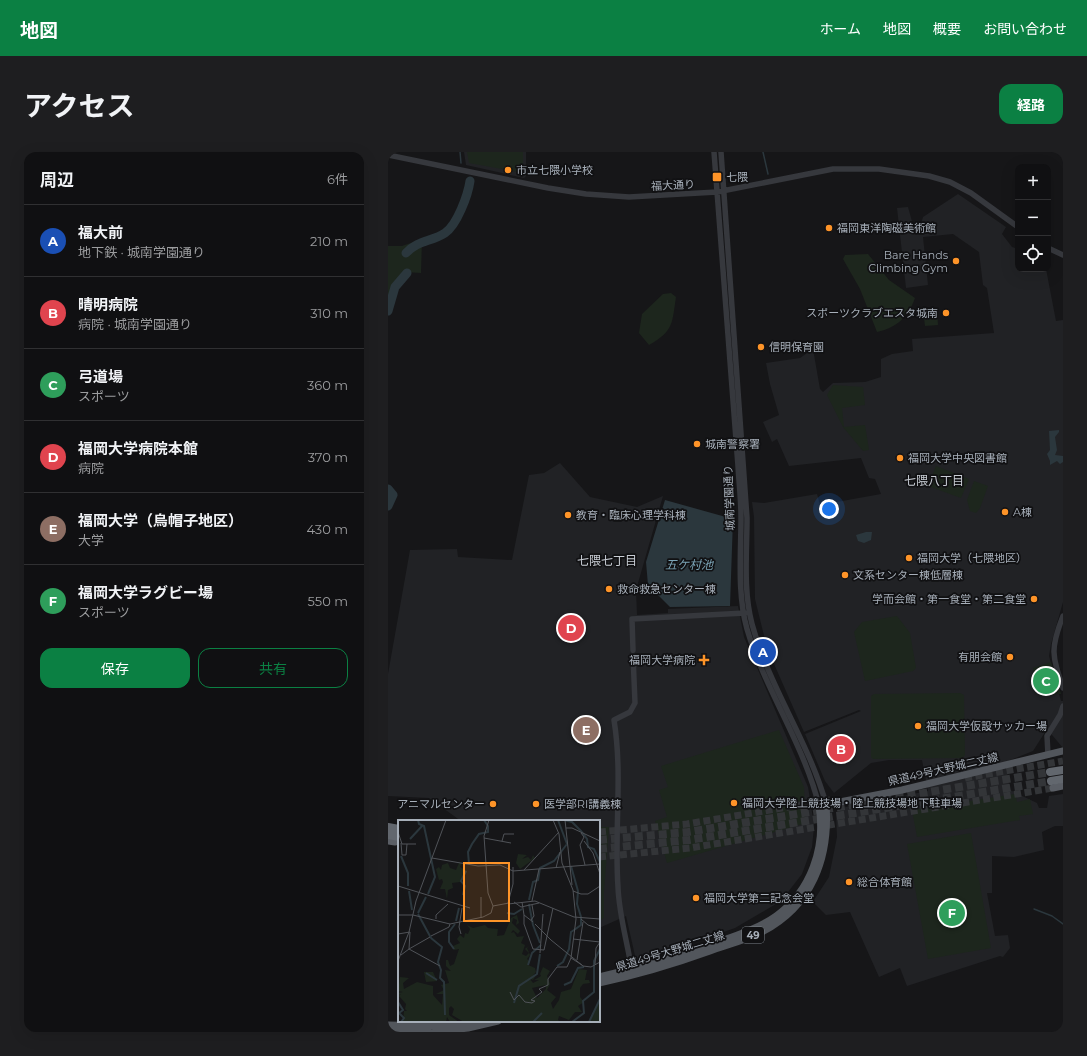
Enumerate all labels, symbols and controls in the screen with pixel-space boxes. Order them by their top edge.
text: 地図 [20,19,58,42]
text: ホーム [819,20,861,38]
text: 地図 [883,20,911,38]
text: 概要 [933,20,961,38]
text: お問い合わせ [983,20,1067,38]
button: 経路 [999,84,1063,124]
text: アクセス [24,89,135,123]
place label: 市立七隈小学校 [516,163,593,177]
map controls [1015,164,1051,272]
button: + [1015,164,1051,200]
marker: 市立七隈小学校 [503,165,513,175]
text: 周辺 [40,170,74,190]
place label: 七隈 [726,170,748,184]
text: 6件 [327,171,348,187]
marker: 七隈 [711,171,723,183]
street label: 福大通り [651,177,695,193]
button: − [1015,200,1051,236]
place label: 福岡東洋陶磁美術館 [837,221,936,235]
text: 福大前 [78,223,123,242]
marker: 福岡東洋陶磁美術館 [824,223,834,233]
text: A [48,233,58,249]
text: 210 m [310,233,348,249]
button: locate [1015,236,1051,272]
text: 地下鉄 · 城南学園通り [78,244,205,260]
place label: Bare Hands Climbing Gym [868,248,949,275]
marker: Bare Hands Climbing Gym [951,256,961,266]
text: 晴明病院 [78,295,138,314]
text: B [48,305,58,321]
text: 310 m [310,305,348,321]
place label: スポーツクラブエスタ城南 [806,306,938,320]
marker: スポーツクラブエスタ城南 [941,308,951,318]
text: 病院 · 城南学園通り [78,316,192,332]
place label: 信明保育園 [769,340,824,354]
marker: 信明保育園 [756,342,766,352]
text: 弓道場 [78,367,123,386]
text: C [48,377,58,393]
text: 360 m [307,377,348,393]
text: スポーツ [78,388,130,404]
place label: 城南警察署 [705,437,760,451]
text: 福岡大学病院本館 [78,439,198,458]
marker: 城南警察署 [692,439,702,449]
text: D [48,449,58,465]
text: 370 m [308,449,348,465]
place label: 福岡大学中央図書館 [908,451,1007,465]
marker: 福岡大学中央図書館 [895,453,905,463]
text: 病院 [78,460,104,476]
street label: 城南学園通り [721,465,737,531]
district label: 七隈八丁目 [904,473,964,488]
your location [819,499,839,519]
place label: A棟 [1013,505,1032,519]
marker: A棟 [1000,507,1010,517]
place label: 教育・臨床心理学科棟 [576,508,686,522]
marker: 教育・臨床心理学科棟 [563,510,573,520]
text: 福岡大学（烏帽子地区） [78,511,243,530]
text: E [49,521,57,537]
text: 430 m [306,521,348,537]
text: 大学 [78,532,104,548]
place label: 福岡大学（七隈地区） [917,551,1027,565]
district label: 七隈七丁目 [577,553,637,568]
marker: 福岡大学（七隈地区） [904,553,914,563]
water label: 五ケ村池 [665,557,714,572]
place label: 文系センター棟低層棟 [853,568,963,582]
marker: 文系センター棟低層棟 [840,570,850,580]
place label: 救命救急センター棟 [617,582,716,596]
text: 福岡大学ラグビー場 [78,583,213,602]
marker: 救命救急センター棟 [604,584,614,594]
place label: 学而会館・第一食堂・第二食堂 [872,592,1026,606]
text: F [49,593,57,609]
text: 550 m [308,593,348,609]
marker: 学而会館・第一食堂・第二食堂 [1029,594,1039,604]
text: スポーツ [78,604,130,620]
pin: D [558,613,584,643]
pin: A [750,637,776,667]
button: 保存 [40,648,190,688]
button: 共有 [198,648,348,688]
place label: 有朋会館 [958,650,1002,664]
marker: 有朋会館 [1005,652,1015,662]
place label: 福岡大学病院 [629,653,695,667]
marker: 福岡大学病院 [698,654,710,666]
pin: C [1033,666,1059,696]
pin: E [573,715,599,745]
place label: 福岡大学仮設サッカー場 [926,719,1047,733]
marker: 福岡大学仮設サッカー場 [913,721,923,731]
pin: B [828,734,854,764]
street label: 県道49号大野城二丈線 [886,749,1000,789]
place label: 福岡大学陸上競技場・陸上競技場地下駐車場 [742,796,962,810]
place label: アニマルセンター [397,797,485,811]
place label: 医学部RI講義棟 [544,797,621,811]
marker: 福岡大学陸上競技場・陸上競技場地下駐車場 [729,798,739,808]
marker: アニマルセンター [488,799,498,809]
marker: 医学部RI講義棟 [531,799,541,809]
inset map [398,820,600,1022]
place label: 総合体育館 [857,875,912,889]
marker: 総合体育館 [844,877,854,887]
place label: 福岡大学第二記念会堂 [704,891,814,905]
marker: 福岡大学第二記念会堂 [691,893,701,903]
pin: F [939,898,965,928]
road number: 49 [742,927,764,943]
street label: 県道49号大野城二丈線 [614,928,726,974]

